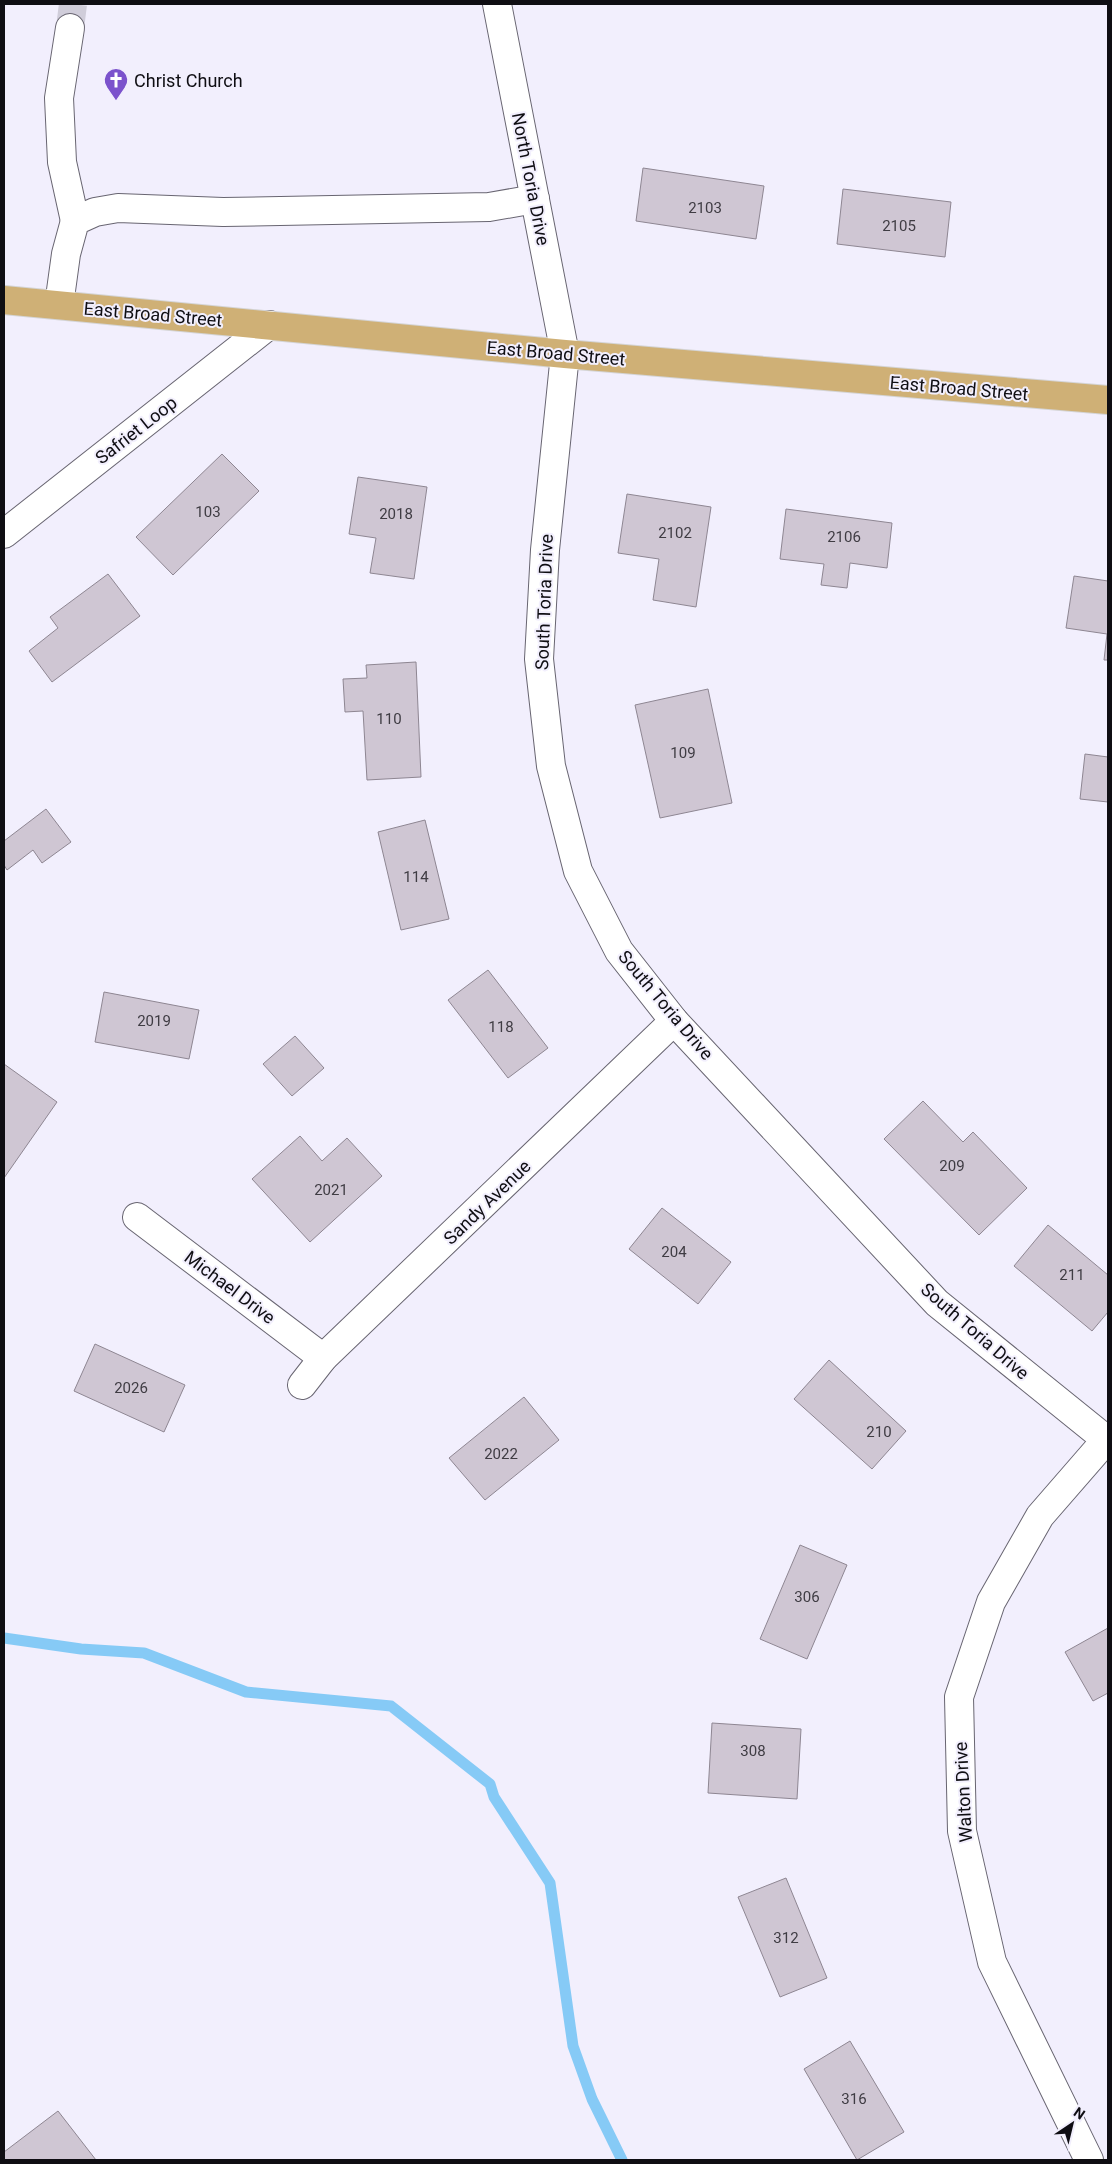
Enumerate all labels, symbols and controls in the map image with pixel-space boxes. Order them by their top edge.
church icon: Christ Church [103,67,129,101]
place label: Christ Church [134,70,243,91]
street label: North Toria Drive [508,111,554,247]
house number: 2103 [688,199,722,217]
house number: 2105 [882,217,916,235]
street label: East Broad Street [83,297,223,331]
street label: East Broad Street [486,336,626,370]
street label: East Broad Street [889,371,1029,405]
street label: Safriet Loop [91,392,181,468]
house number: 103 [195,503,221,521]
house number: 2018 [379,505,413,523]
house number: 2102 [658,524,692,542]
house number: 2106 [827,528,861,546]
street label: South Toria Drive [531,534,557,670]
house number: 110 [376,710,402,728]
house number: 109 [670,744,696,762]
house number: 114 [403,868,429,886]
street label: South Toria Drive [614,946,718,1064]
house number: 2019 [137,1012,171,1030]
house number: 118 [488,1018,514,1036]
street label: Sandy Avenue [439,1155,535,1249]
house number: 209 [939,1157,965,1175]
house number: 2021 [314,1181,348,1199]
house number: 204 [661,1243,687,1261]
street label: Michael Drive [181,1246,279,1328]
house number: 211 [1059,1266,1085,1284]
street label: South Toria Drive [917,1278,1033,1384]
house number: 2026 [114,1379,148,1397]
house number: 210 [866,1423,892,1441]
house number: 2022 [484,1445,518,1463]
house number: 306 [794,1588,820,1606]
street label: Walton Drive [950,1741,976,1843]
house number: 308 [740,1742,766,1760]
house number: 312 [773,1929,799,1947]
house number: 316 [841,2090,867,2108]
north arrow [1047,2099,1097,2149]
text: N [1071,2104,1088,2123]

